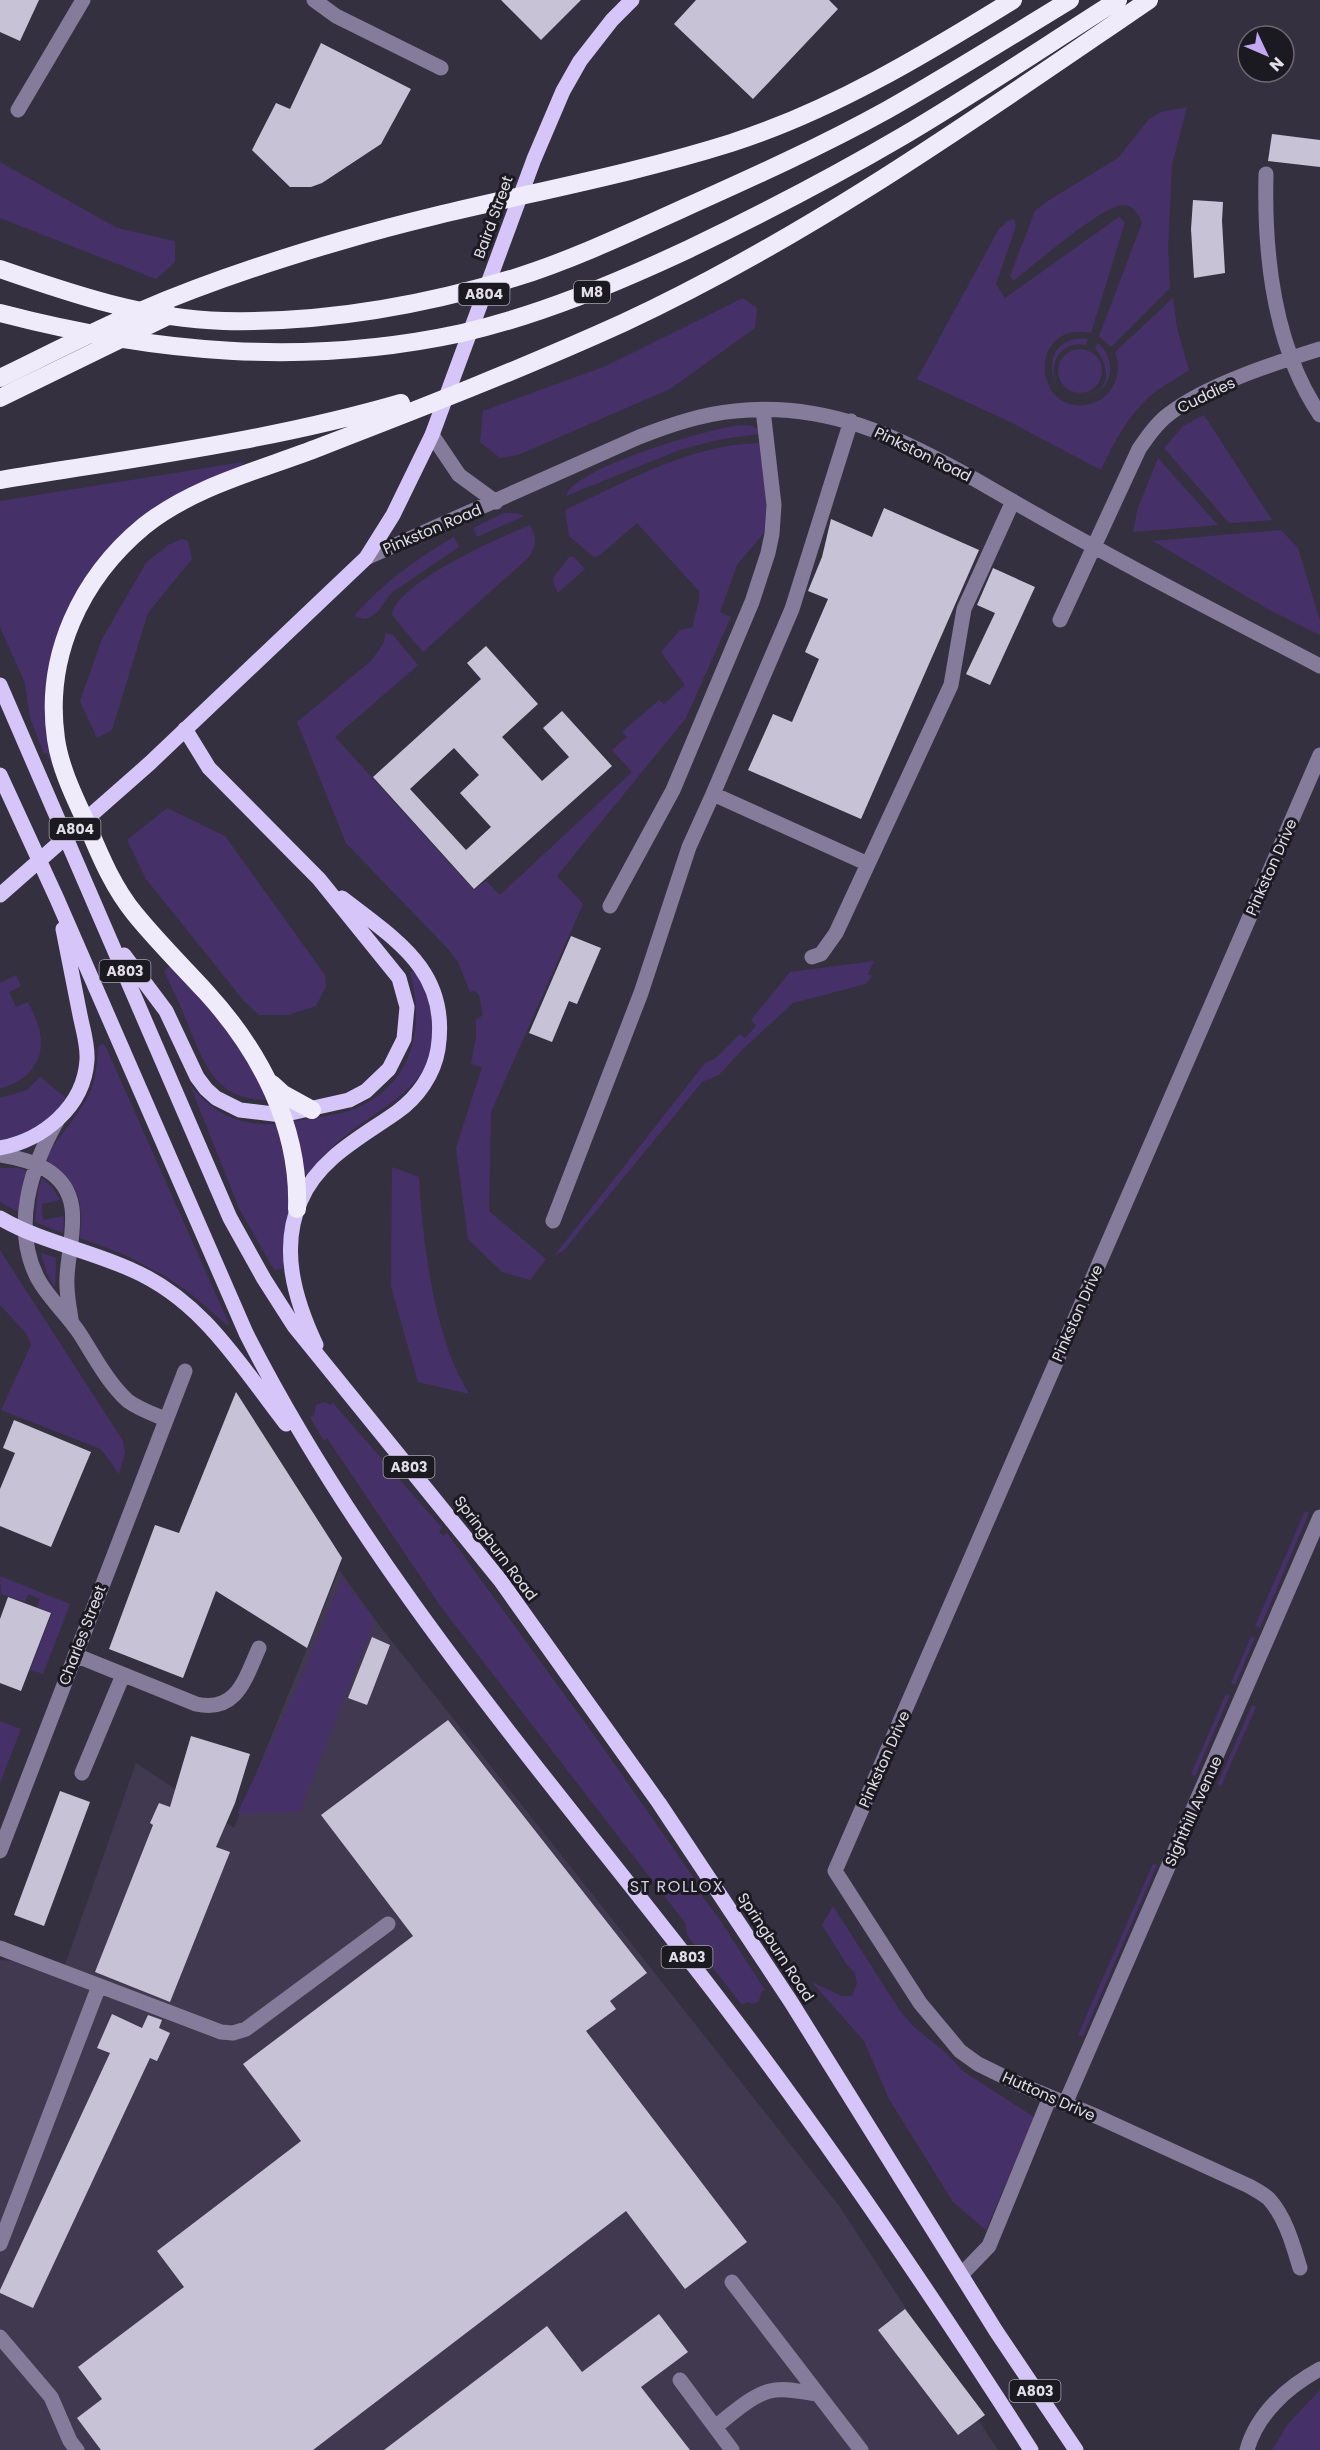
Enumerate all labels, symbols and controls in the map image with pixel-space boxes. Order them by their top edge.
north arrow [1236,24,1296,84]
text: N [1264,52,1289,76]
street label: Baird Street [468,173,518,261]
road number: M8 [574,281,610,303]
road number: A804 [458,283,510,305]
street label: Cuddies [1173,372,1239,418]
street label: Pinkston Road [871,422,975,486]
street label: Pinkston Road [379,499,485,559]
street label: Pinkston Drive [1240,815,1302,919]
road number: A804 [50,818,100,840]
road number: A803 [100,960,150,982]
street label: Pinkston Drive [1046,1261,1108,1365]
road number: A803 [384,1456,434,1478]
street label: Springburn Road [450,1491,542,1605]
street label: Charles Street [53,1582,111,1688]
street label: Pinkston Drive [853,1707,915,1811]
street label: Sighthill Avenue [1159,1753,1227,1869]
district label: ST ROLLOX [630,1875,724,1898]
street label: Springburn Road [733,1888,819,2006]
road number: A803 [662,1946,712,1968]
street label: Huttons Drive [999,2066,1099,2126]
road number: A803 [1010,2380,1060,2402]

